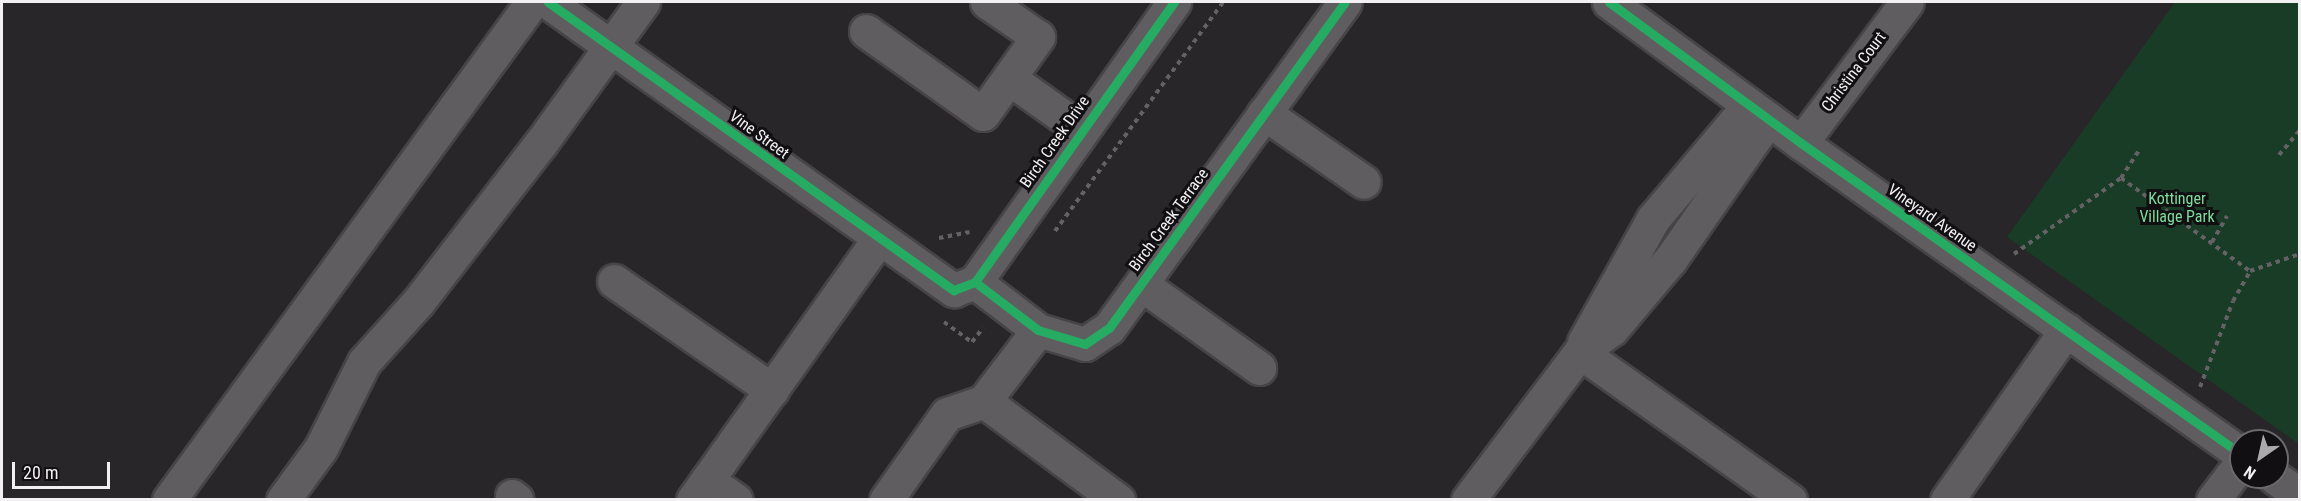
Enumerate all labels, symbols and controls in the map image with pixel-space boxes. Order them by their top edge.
street label: Christina Court [1818,28,1890,116]
street label: Birch Creek Drive [1016,92,1094,192]
street label: Vine Street [725,107,793,163]
street label: Birch Creek Terrace [1125,165,1213,275]
street label: Vineyard Avenue [1884,180,1980,256]
park label: Kottinger Village Park [2139,189,2215,227]
north arrow [2229,429,2289,489]
scale bar [15,450,112,488]
text: 20 m [23,462,58,483]
text: N [2240,462,2259,483]

